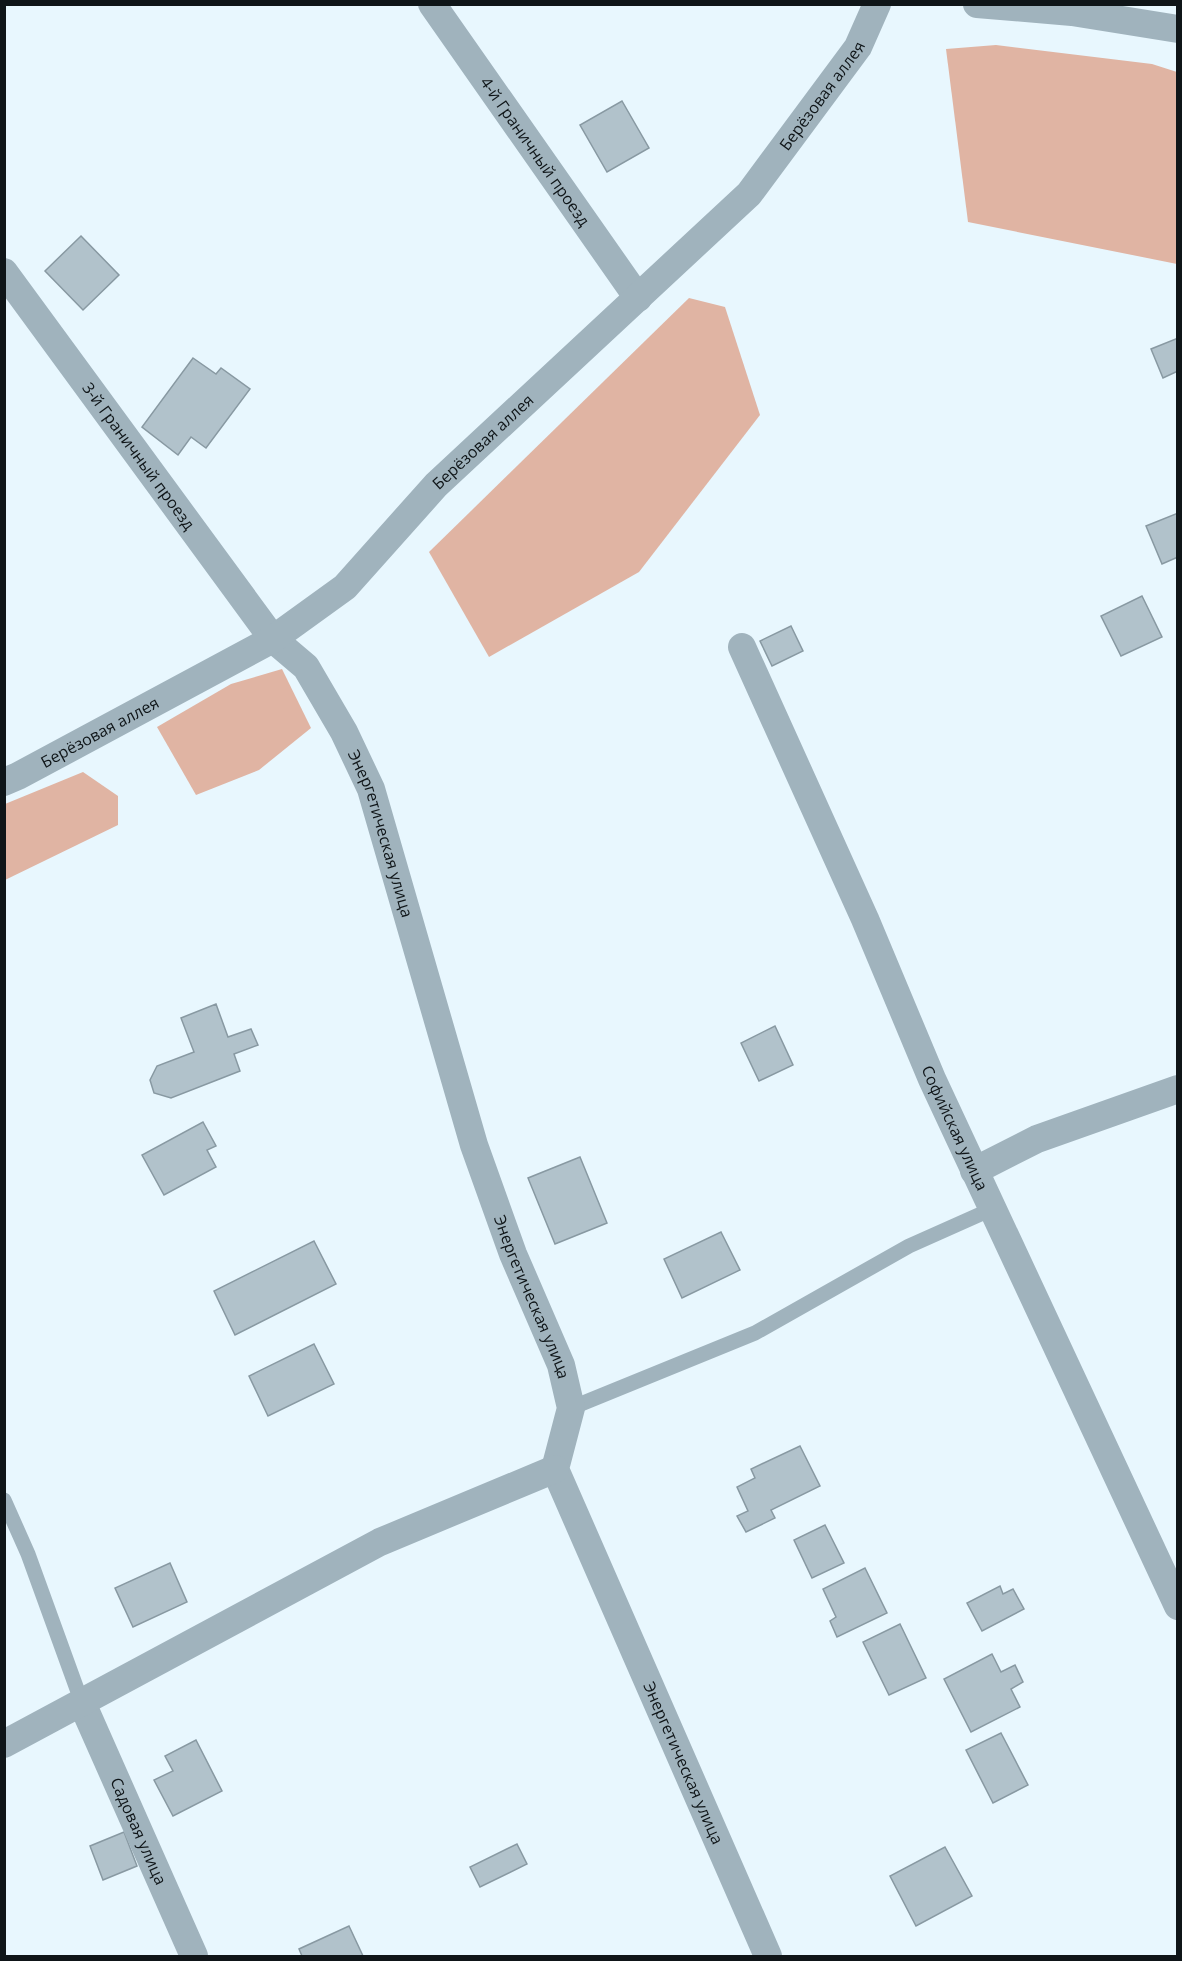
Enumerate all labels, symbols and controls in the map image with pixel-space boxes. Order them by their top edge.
street label: Берёзовая аллея [774,38,870,155]
street label: 4-й Граничный проезд [475,72,595,230]
street label: 3-й Граничный проезд [77,378,200,534]
street label: Берёзовая аллея [427,389,538,494]
street label: Берёзовая аллея [37,691,163,773]
street label: Энергетическая улица [343,746,419,920]
street label: Софийская улица [917,1062,993,1194]
street label: Энергетическая улица [489,1212,575,1381]
street label: Энергетическая улица [638,1678,729,1848]
street label: Садовая улица [105,1774,172,1888]

